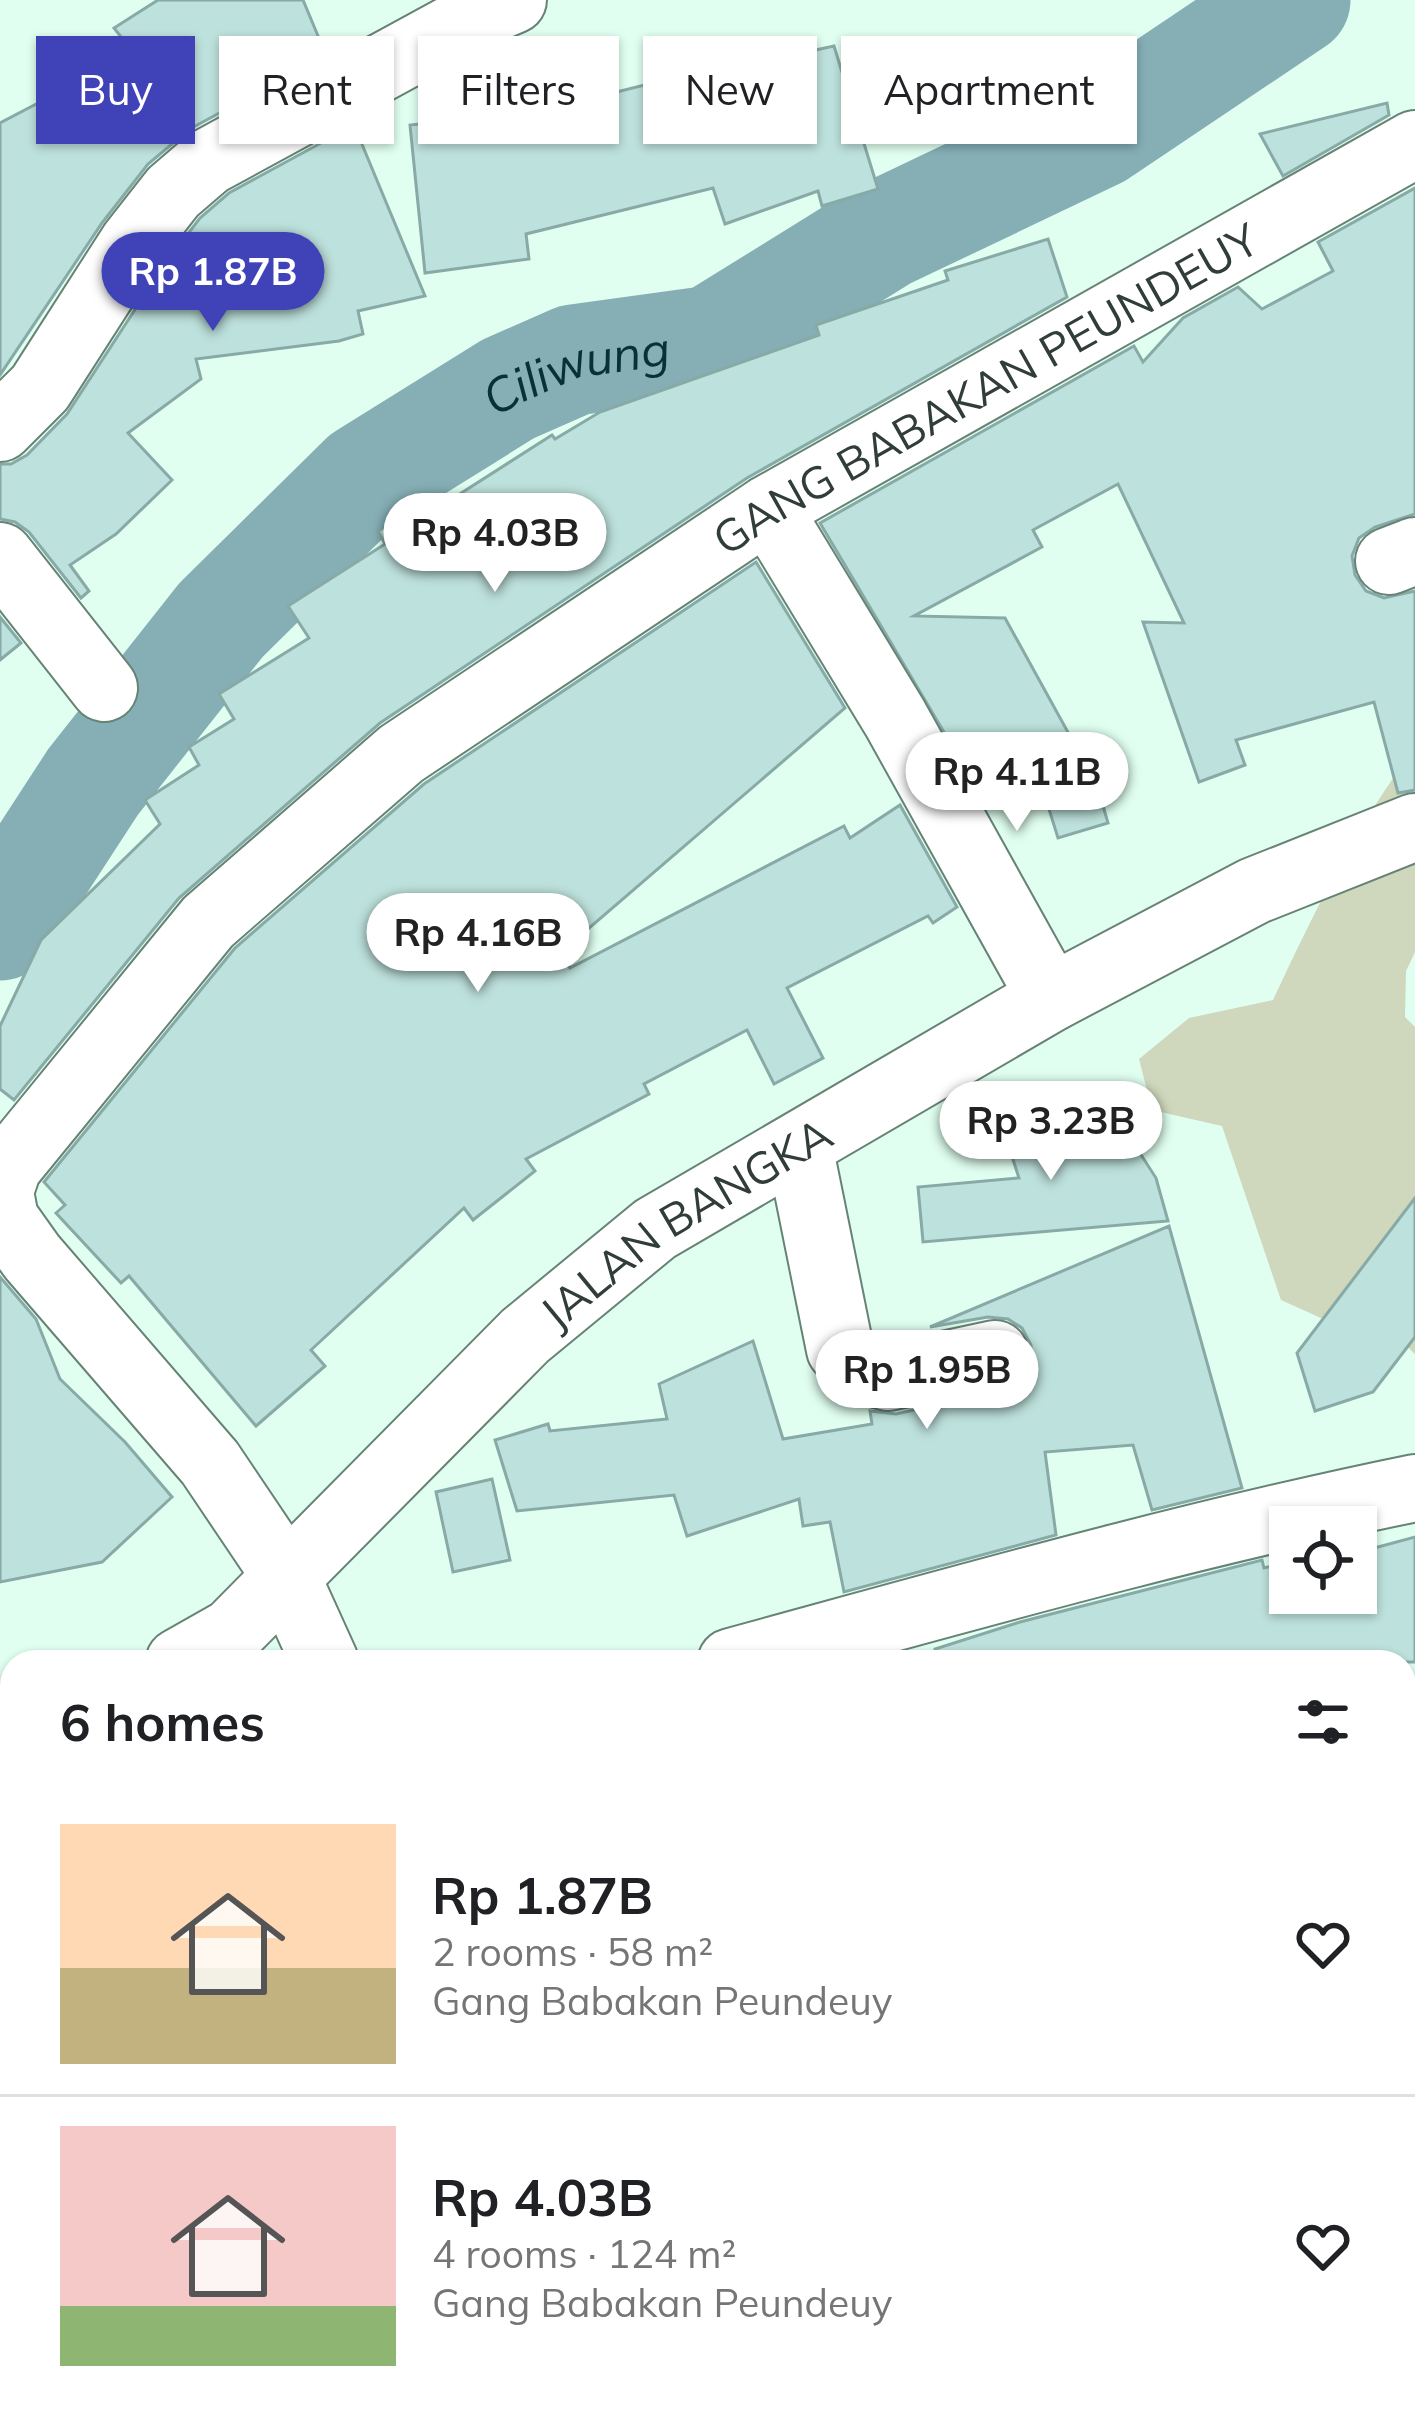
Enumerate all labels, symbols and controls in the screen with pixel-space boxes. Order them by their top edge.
chip: Buy [36,36,195,144]
chip: Rent [219,36,394,144]
chip: Filters [418,36,619,144]
chip: New [643,36,817,144]
chip: Apartment [841,36,1137,144]
street label: GANG BABAKAN PEUNDEUY [701,210,1268,566]
pin: Rp 1.87B [89,232,337,334]
text: Rp 1.87B [128,246,298,295]
water label: Ciliwung [470,317,673,428]
pin: Rp 4.03B [371,493,619,595]
text: Rp 4.03B [410,507,580,556]
pin: Rp 4.11B [893,732,1141,834]
text: Rp 4.11B [932,746,1102,795]
pin: Rp 4.16B [354,893,602,995]
text: Rp 4.16B [393,907,563,956]
pin: Rp 3.23B [927,1081,1175,1183]
text: Rp 3.23B [966,1095,1136,1144]
street label: JALAN BANGKA [528,1104,841,1340]
pin: Rp 1.95B [803,1330,1051,1432]
text: Rp 1.95B [842,1344,1012,1393]
map controls [1269,1506,1377,1614]
button: locate [1269,1506,1377,1614]
icon: filters [1290,1689,1356,1755]
text: 6 homes [60,1690,265,1754]
text: Rp 1.87B [432,1863,653,1927]
icon: home [156,1872,300,2016]
icon: heart [1290,1911,1356,1977]
text: 2 rooms · 58 m² [432,1927,713,1976]
text: Gang Babakan Peundeuy [432,1976,892,2025]
text: Rp 4.03B [432,2165,653,2229]
icon: home [156,2174,300,2318]
icon: heart [1290,2213,1356,2279]
text: 4 rooms · 124 m² [432,2229,736,2278]
text: Gang Babakan Peundeuy [432,2278,892,2327]

